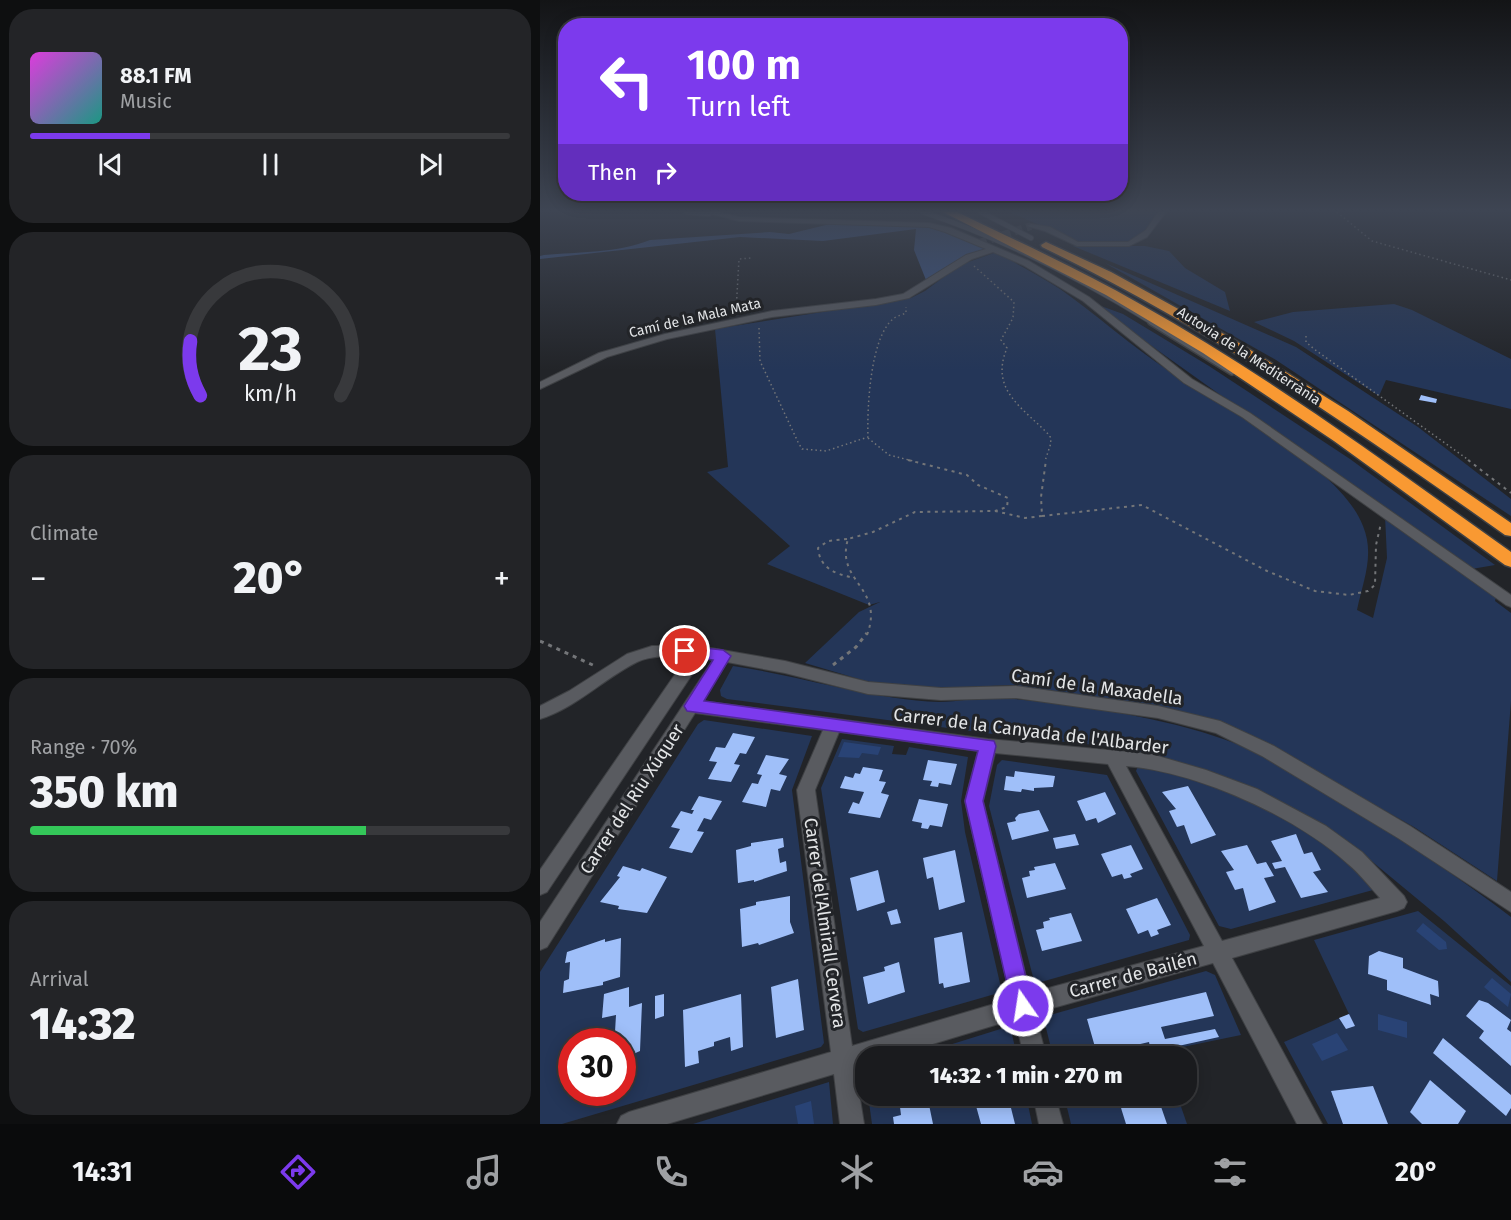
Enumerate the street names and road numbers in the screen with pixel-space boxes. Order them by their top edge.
street label: Camí de la Mala Mata [627,295,763,341]
street label: Autovia de la Mediterrània [1174,303,1324,409]
street label: Camí de la Maxadella [1010,664,1184,710]
street label: Carrer de la Canyada de l'Albarder [892,703,1170,759]
street label: Carrer del Riu Xúquer [575,720,689,878]
street label: Carrer del'Almirall Cervera [799,816,851,1030]
street label: Carrer de Bailén [1067,947,1199,1003]

